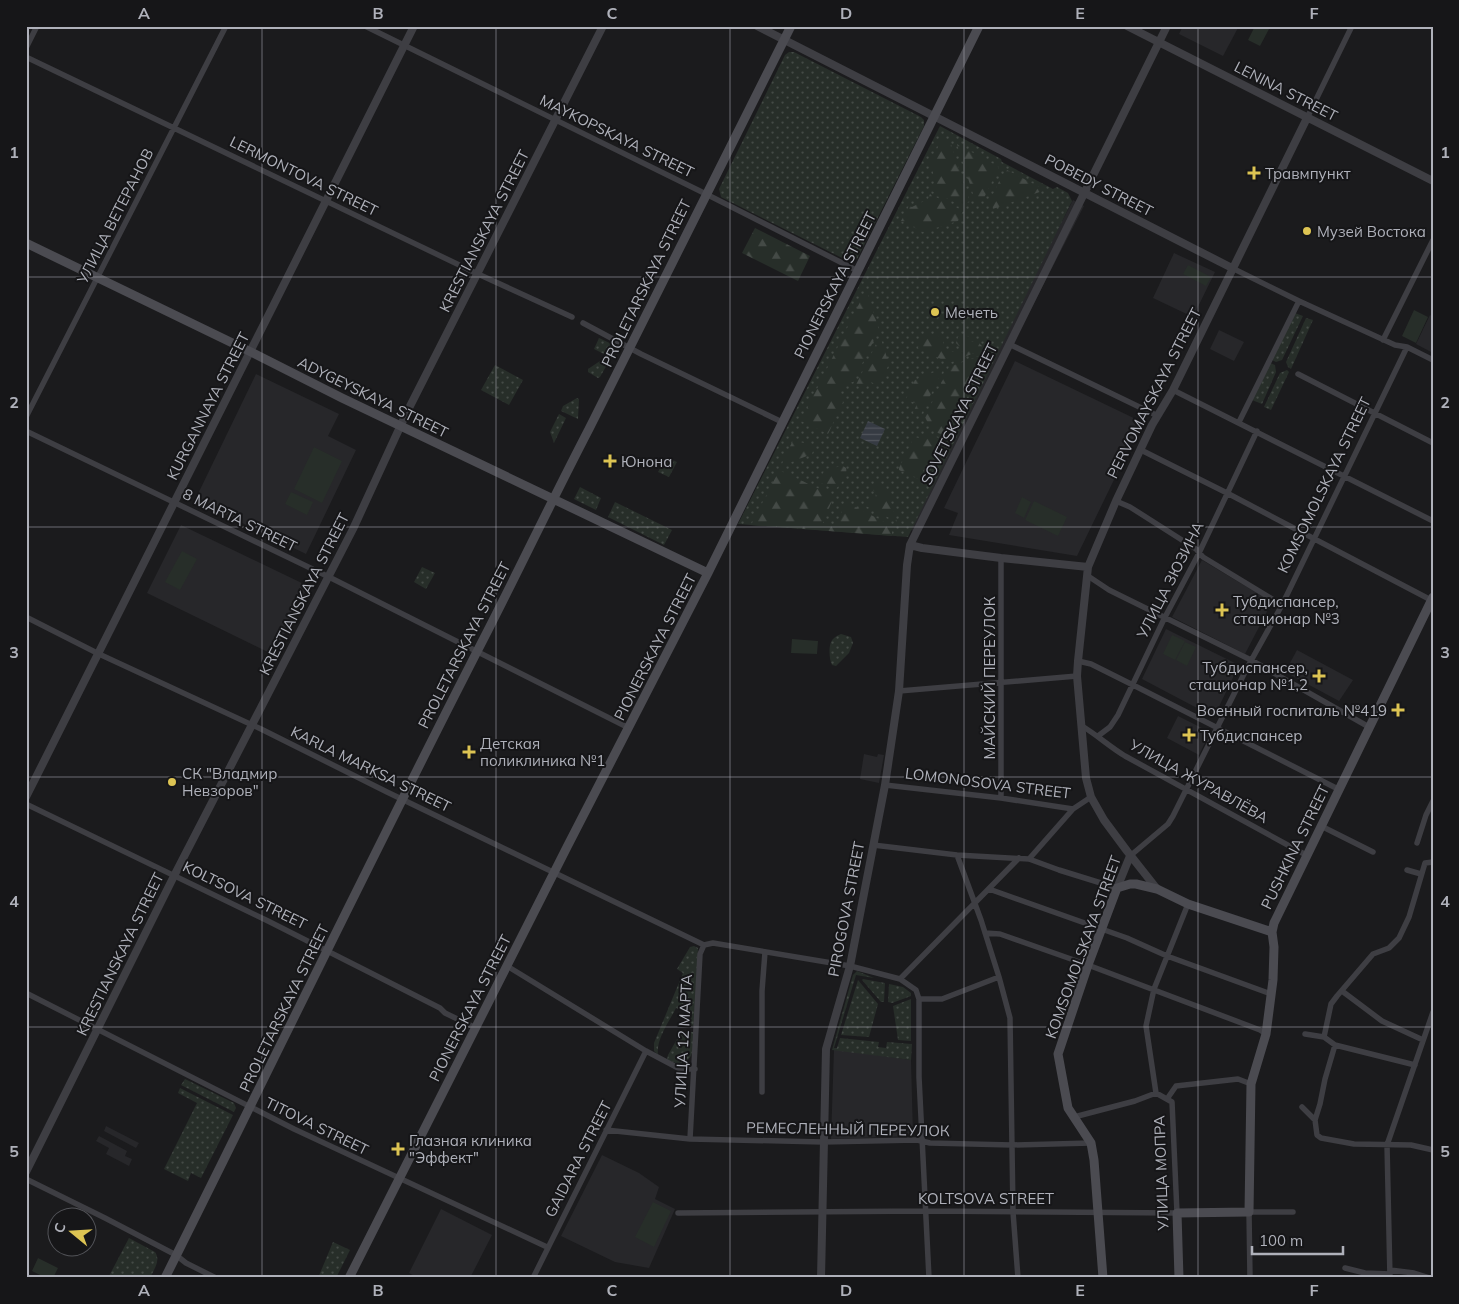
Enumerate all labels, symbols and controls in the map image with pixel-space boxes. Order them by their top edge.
text: A [138,3,150,23]
text: B [372,3,384,23]
text: C [607,3,618,23]
text: D [840,3,852,23]
text: E [1075,3,1085,23]
text: F [1309,3,1319,23]
street label: LENINA STREET [1231,57,1341,125]
street label: MAYKOPSKAYA STREET [537,90,697,182]
street label: LERMONTOVA STREET [227,132,381,220]
text: 1 [9,142,19,162]
text: 1 [1440,142,1450,162]
street label: УЛИЦА ВЕТЕРАНОВ [72,145,157,288]
street label: KRESTIANSKAYA STREET [435,147,533,315]
street label: POBEDY STREET [1042,150,1156,220]
place label: Травмпункт [1265,164,1351,183]
marker: Травмпункт [1247,166,1261,180]
street label: PROLETARSKAYA STREET [597,196,695,370]
street label: PIONERSKAYA STREET [790,208,880,362]
place label: Музей Востока [1317,222,1426,241]
marker: Музей Востока [1301,225,1313,237]
place label: Мечеть [945,303,998,322]
street label: PERVOMAYSKAYA STREET [1103,305,1205,481]
marker: Мечеть [929,306,941,318]
street label: KURGANNAYA STREET [162,329,254,483]
street label: SOVETSKAYA STREET [916,340,1002,488]
street label: ADYGEYSKAYA STREET [295,352,451,442]
text: 2 [9,392,19,412]
text: 2 [1440,392,1450,412]
street label: KOMSOMOLSKAYA STREET [1273,394,1375,576]
place label: Юнона [621,452,672,471]
marker: Юнона [603,454,617,468]
street label: 8 MARTA STREET [180,484,300,556]
street label: KRESTIANSKAYA STREET [255,510,353,678]
street label: УЛИЦА ЗЮЗИНА [1132,518,1208,642]
street label: PROLETARSKAYA STREET [414,559,514,731]
street label: PIONERSKAYA STREET [610,570,700,724]
place label: Тубдиспансер, стационар №3 [1233,592,1340,628]
street label: МАЙСКИЙ ПЕРЕУЛОК [980,596,999,760]
marker: Тубдиспансер, стационар №3 [1215,603,1229,617]
text: 3 [9,642,19,662]
text: 3 [1440,642,1450,662]
place label: Тубдиспансер, стационар №1,2 [1189,658,1308,694]
marker: Тубдиспансер, стационар №1,2 [1312,669,1326,683]
place label: Военный госпиталь №419 [1197,701,1387,720]
marker: Военный госпиталь №419 [1391,703,1405,717]
street label: KARLA MARKSA STREET [288,722,454,816]
place label: Тубдиспансер [1200,726,1303,745]
marker: Тубдиспансер [1182,728,1196,742]
place label: Детская поликлиника №1 [480,734,605,770]
street label: УЛИЦА ЖУРАВЛЁВА [1126,735,1272,827]
marker: Детская поликлиника №1 [462,745,476,759]
street label: LOMONOSOVA STREET [904,763,1072,803]
place label: СК "Владмир Невзоров" [182,764,277,800]
marker: СК "Владмир Невзоров" [166,776,178,788]
street label: PUSHKINA STREET [1257,782,1333,912]
street label: PIROGOVA STREET [824,840,868,978]
street label: KOMSOMOLSKAYA STREET [1041,853,1125,1041]
street label: KOLTSOVA STREET [180,857,310,933]
street label: KRESTIANSKAYA STREET [72,869,168,1039]
text: 4 [9,891,19,911]
text: 4 [1440,891,1450,911]
street label: PROLETARSKAYA STREET [235,921,333,1095]
street label: PIONERSKAYA STREET [425,931,515,1085]
street label: УЛИЦА 12 МАРТА [670,974,696,1109]
street label: TITOVA STREET [262,1093,372,1159]
street label: GAIDARA STREET [540,1098,616,1220]
street label: УЛИЦА МОПРА [1149,1115,1173,1232]
street label: РЕМЕСЛЕННЫЙ ПЕРЕУЛОК [746,1118,950,1140]
place label: Глазная клиника "Эффект" [409,1131,532,1167]
text: 5 [9,1141,19,1161]
text: 5 [1440,1141,1450,1161]
marker: Глазная клиника "Эффект" [391,1142,405,1156]
street label: KOLTSOVA STREET [918,1189,1054,1208]
north arrow [48,1206,98,1256]
text: С [50,1221,70,1235]
scale bar [1252,1224,1343,1256]
text: 100 m [1259,1231,1303,1250]
text: A [138,1280,150,1300]
text: B [372,1280,384,1300]
text: C [607,1280,618,1300]
text: D [840,1280,852,1300]
text: E [1075,1280,1085,1300]
text: F [1309,1280,1319,1300]

